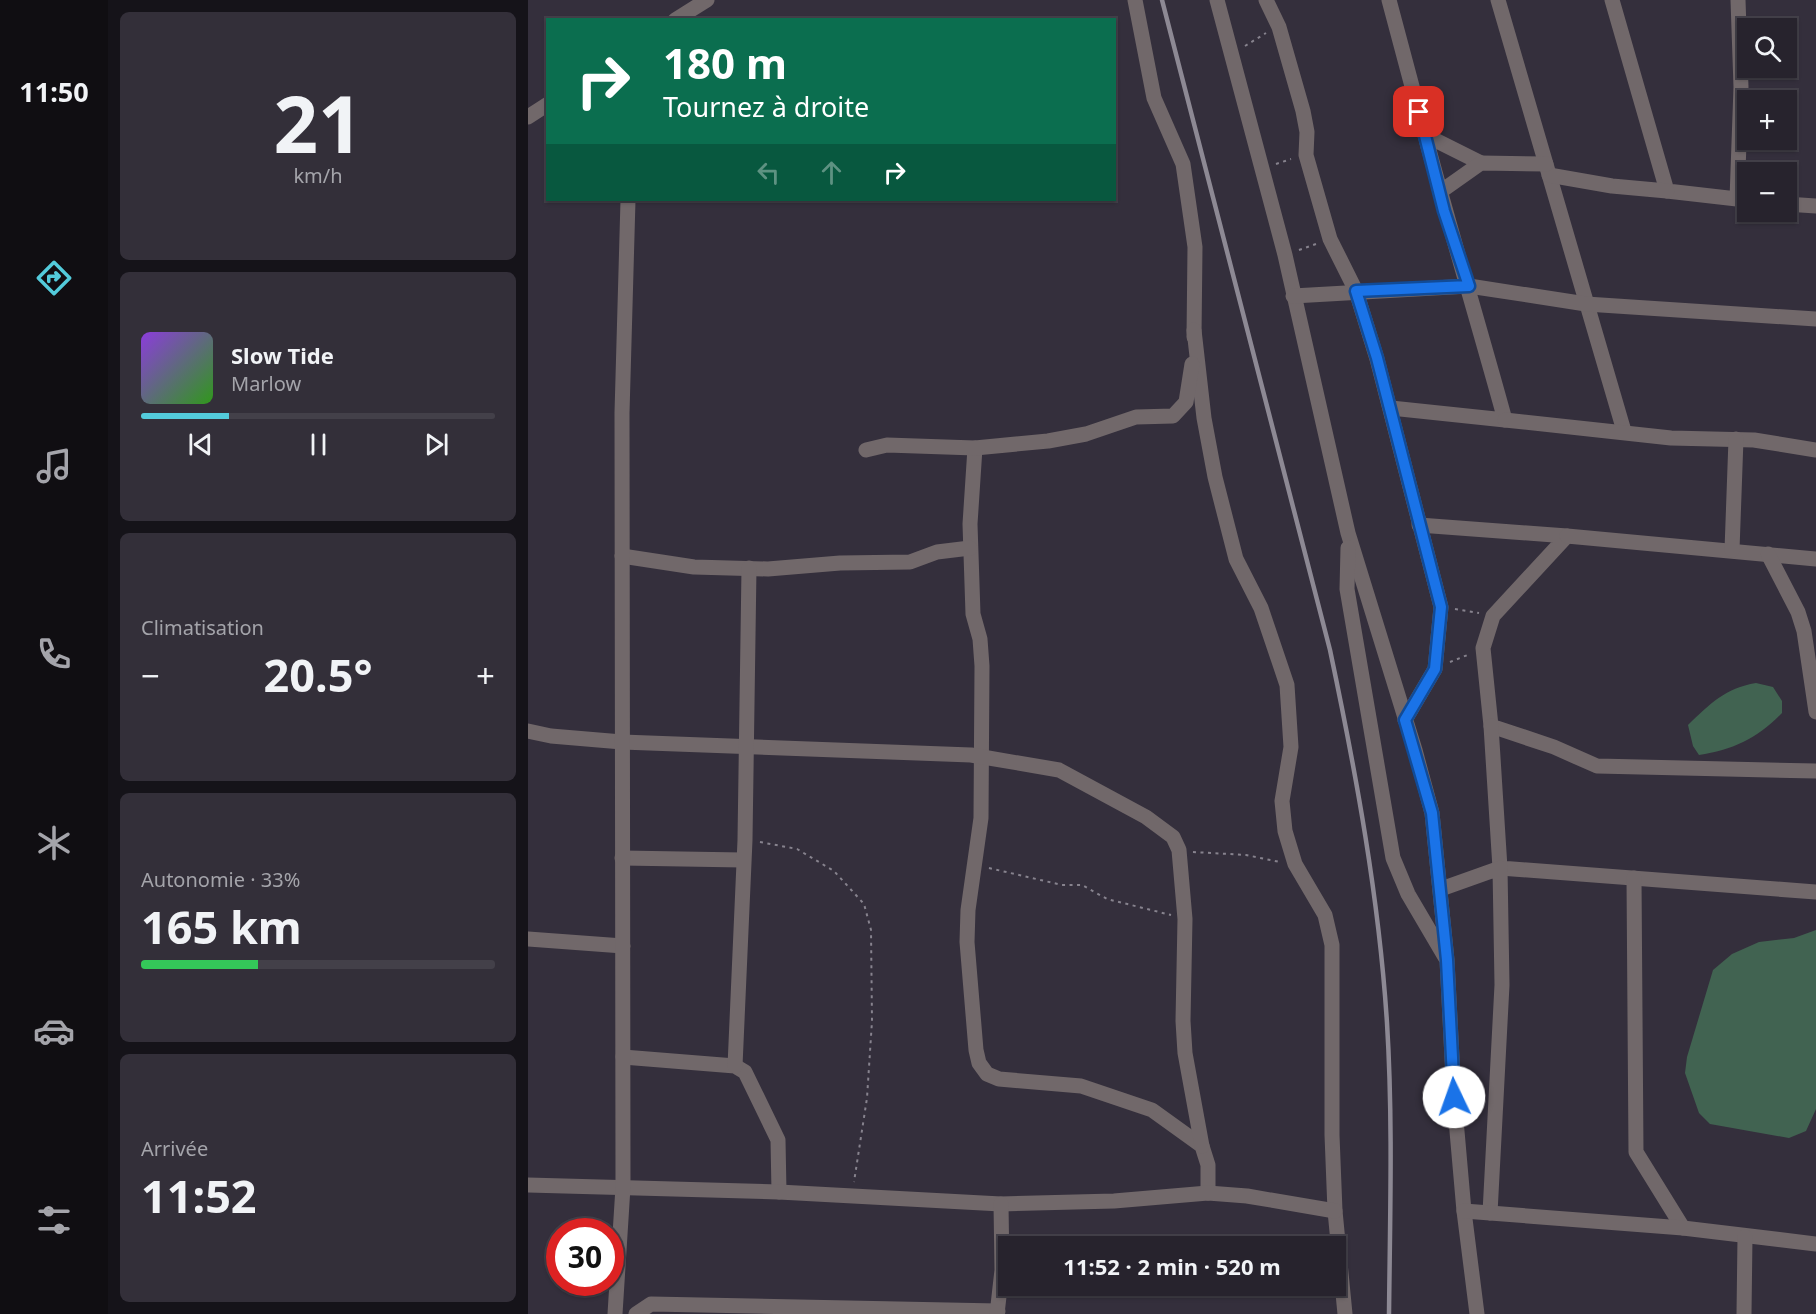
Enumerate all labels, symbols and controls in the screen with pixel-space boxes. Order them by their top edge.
map controls [1737,18,1797,222]
button: search [1737,18,1797,78]
text: 180 m [663,34,787,91]
icon: right [564,42,642,120]
text: 21 [273,70,363,176]
text: 11:50 [19,73,89,110]
pin [1393,86,1444,137]
text: Tournez à droite [663,88,869,125]
button: + [1737,90,1797,150]
icon: arrive [1402,95,1435,128]
icon: left [752,156,785,189]
icon: ahead [815,156,848,189]
icon: right [878,156,911,189]
text: km/h [293,162,343,189]
button: − [1737,162,1797,222]
icon: directions [33,257,75,299]
text: Slow Tide [231,340,334,370]
text: Marlow [231,370,301,397]
icon: previous [184,428,217,461]
icon: pause [302,428,335,461]
icon: next [420,428,453,461]
icon: music [33,445,75,487]
text: Climatisation [141,614,264,641]
icon: phone [33,633,75,675]
text: 20.5° [264,644,372,705]
text: − [141,653,160,698]
text: + [476,653,495,698]
icon: climate [33,822,75,864]
text: Autonomie · 33% [141,866,300,893]
text: 165 km [141,896,302,957]
icon: car [33,1010,75,1052]
position arrow [1422,1065,1486,1129]
text: Arrivée [141,1135,208,1162]
text: 11:52 [141,1165,257,1226]
icon: filters [33,1199,75,1241]
speed limit sign: 30 [546,1218,624,1296]
text: 11:52 · 2 min · 520 m [1063,1251,1281,1281]

